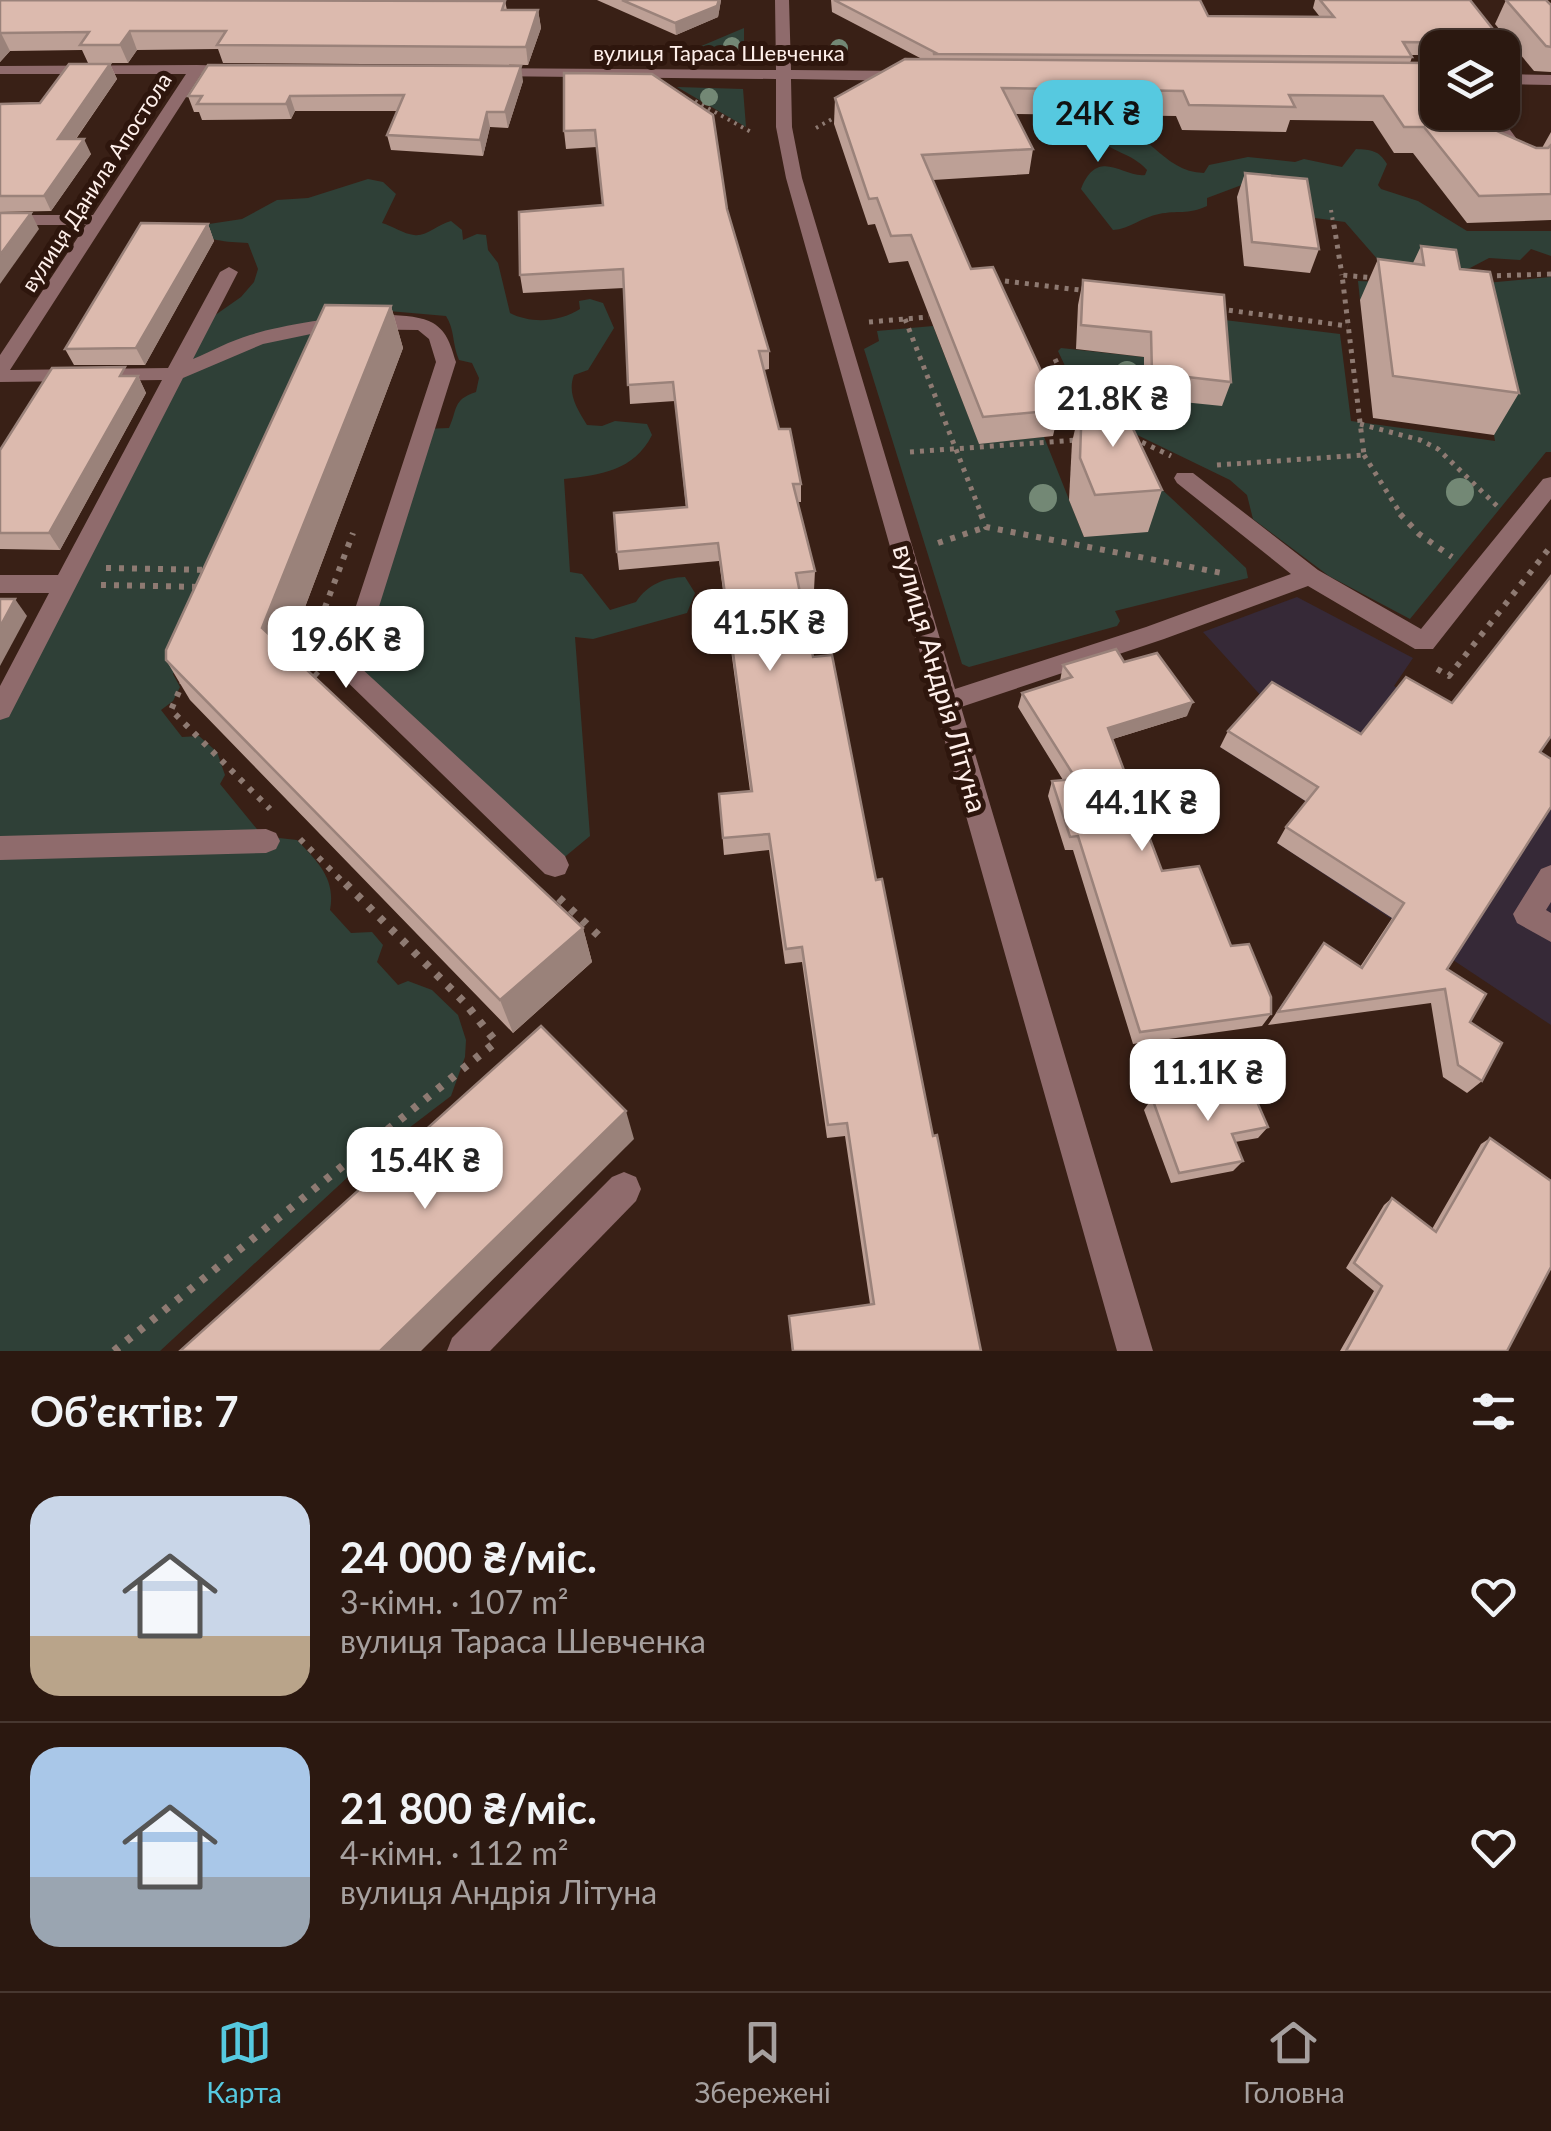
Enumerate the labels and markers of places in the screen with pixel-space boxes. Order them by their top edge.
pin: 24K ₴ [1028,80,1168,165]
pin: 21.8K ₴ [1021,365,1205,450]
pin: 41.5K ₴ [678,589,862,674]
pin: 19.6K ₴ [254,606,438,691]
pin: 44.1K ₴ [1050,769,1234,854]
pin: 11.1K ₴ [1116,1039,1300,1124]
pin: 15.4K ₴ [333,1127,517,1212]

